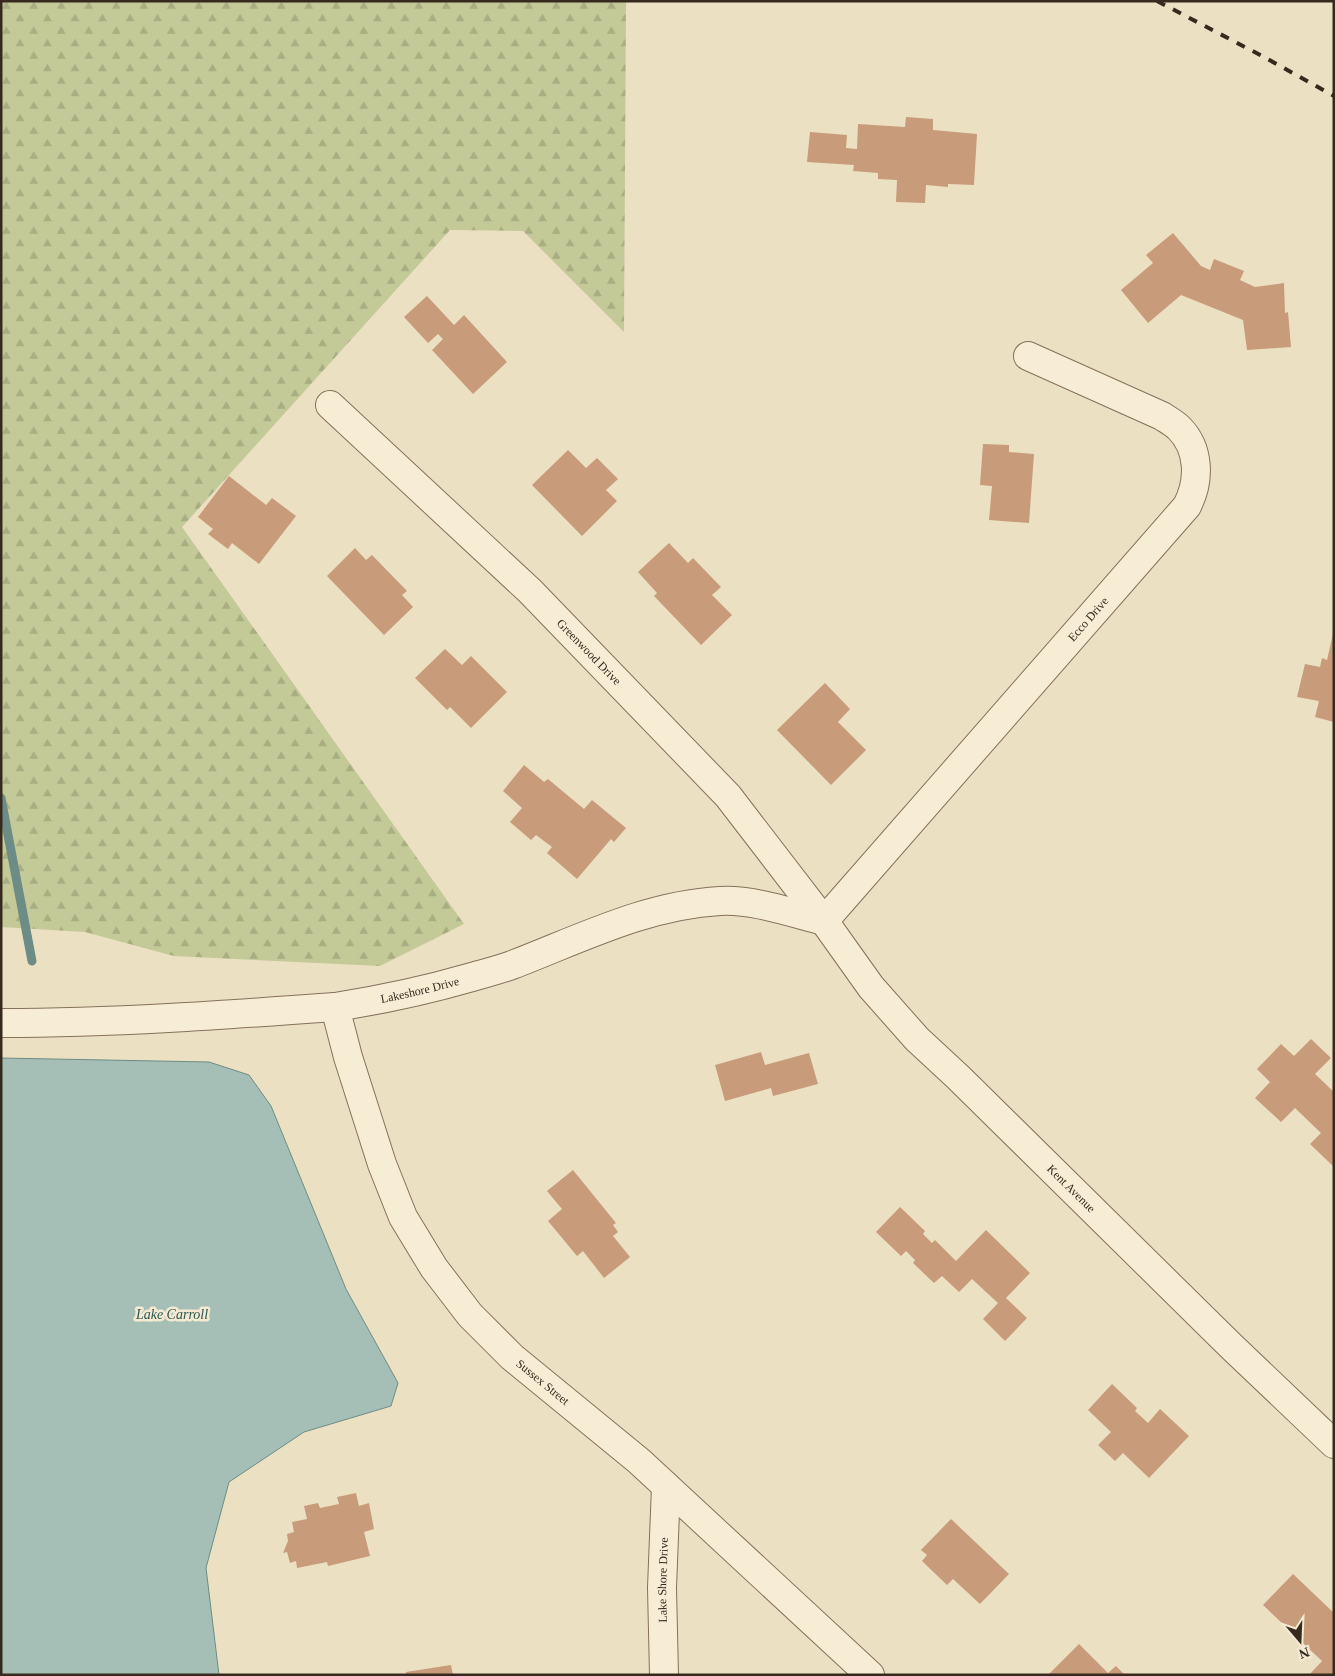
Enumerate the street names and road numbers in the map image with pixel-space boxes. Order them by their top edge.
street label: Ecco Drive [1065,594,1111,644]
street label: Greenwood Drive [554,616,624,688]
street label: Lakeshore Drive [379,974,461,1006]
street label: Kent Avenue [1044,1162,1098,1215]
street label: Sussex Street [513,1356,573,1408]
street label: Lake Shore Drive [655,1537,671,1623]

